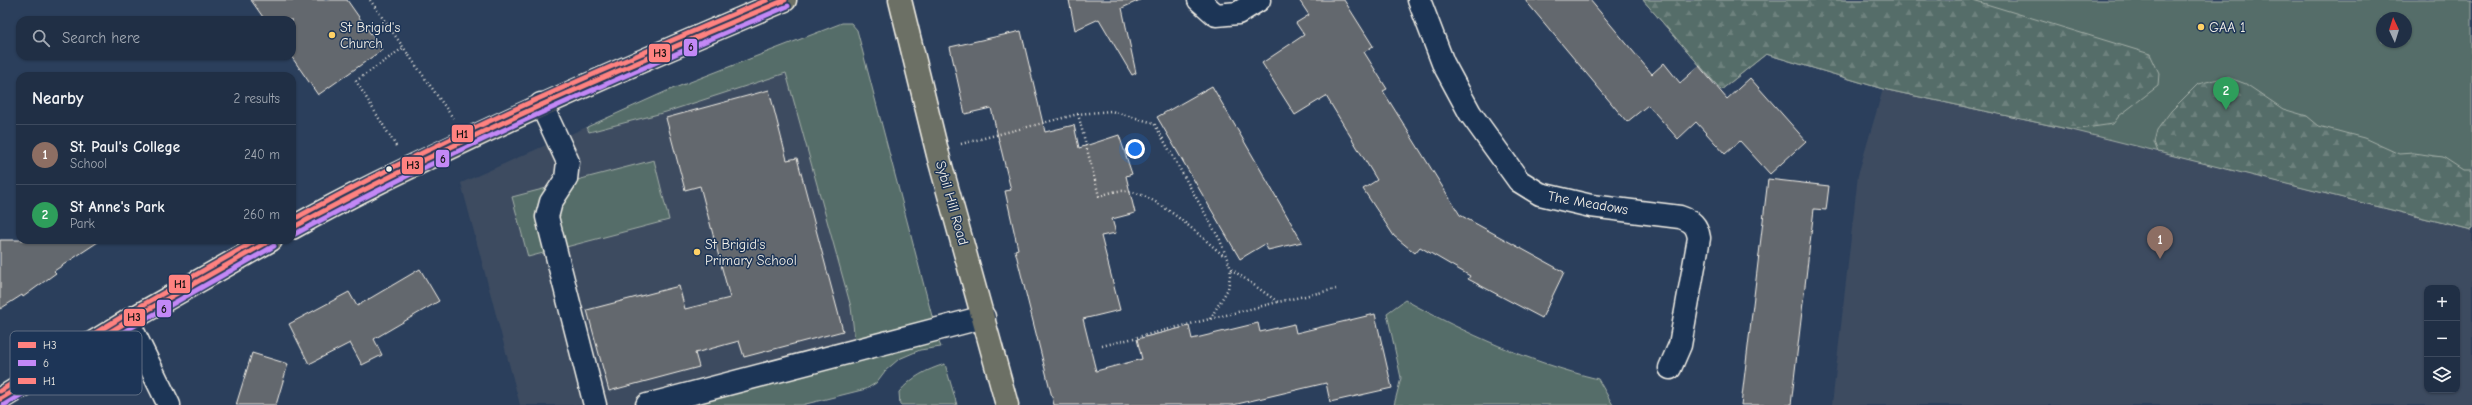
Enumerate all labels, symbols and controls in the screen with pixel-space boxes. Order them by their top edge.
north arrow [2376,12,2412,48]
search box [16,16,296,60]
place label: St Brigid's Church [340,19,401,52]
place label: GAA 1 [2209,19,2246,36]
marker: GAA 1 [2196,22,2206,32]
icon: search [30,27,52,49]
text: Search here [62,29,140,47]
marker: St Brigid's Church [327,30,337,40]
line badge: 6 [683,38,698,57]
text: 6 [688,41,694,54]
line badge: H3 [648,43,671,63]
text: H3 [653,47,667,60]
pin: 2 [2213,77,2239,110]
text: Nearby [32,89,83,108]
text: 2 results [233,91,280,106]
line badge: H1 [451,124,474,143]
text: H1 [456,128,468,141]
text: St. Paul's College [70,138,180,156]
your location [1125,139,1145,159]
text: 1 [42,147,48,162]
text: 240 m [244,147,280,162]
line badge: 6 [435,149,450,168]
text: 6 [440,153,446,166]
text: School [70,156,107,171]
line badge: H3 [401,156,424,175]
text: H3 [406,159,420,172]
street label: Sybil Hill Road [932,159,972,247]
unlabelled marker [384,164,394,174]
street label: The Meadows [1546,188,1630,218]
text: St Anne's Park [70,198,164,216]
text: 2 [42,207,48,222]
text: 260 m [243,207,280,222]
text: Park [70,216,95,231]
pin: 1 [2147,226,2173,259]
place label: St Brigid's Primary School [705,236,797,269]
marker: St Brigid's Primary School [692,247,702,257]
line badge: H1 [168,274,191,294]
text: H1 [174,278,186,291]
map controls [2424,285,2460,393]
button: + [2424,285,2460,321]
line badge: 6 [156,299,172,318]
text: 6 [161,303,167,316]
line badge: H3 [123,308,146,327]
text: H3 [127,311,141,324]
button: − [2424,321,2460,357]
legend [10,331,142,395]
text: H3 [43,339,57,352]
text: 6 [43,357,49,370]
button: layers [2424,357,2460,393]
text: H1 [43,375,55,388]

